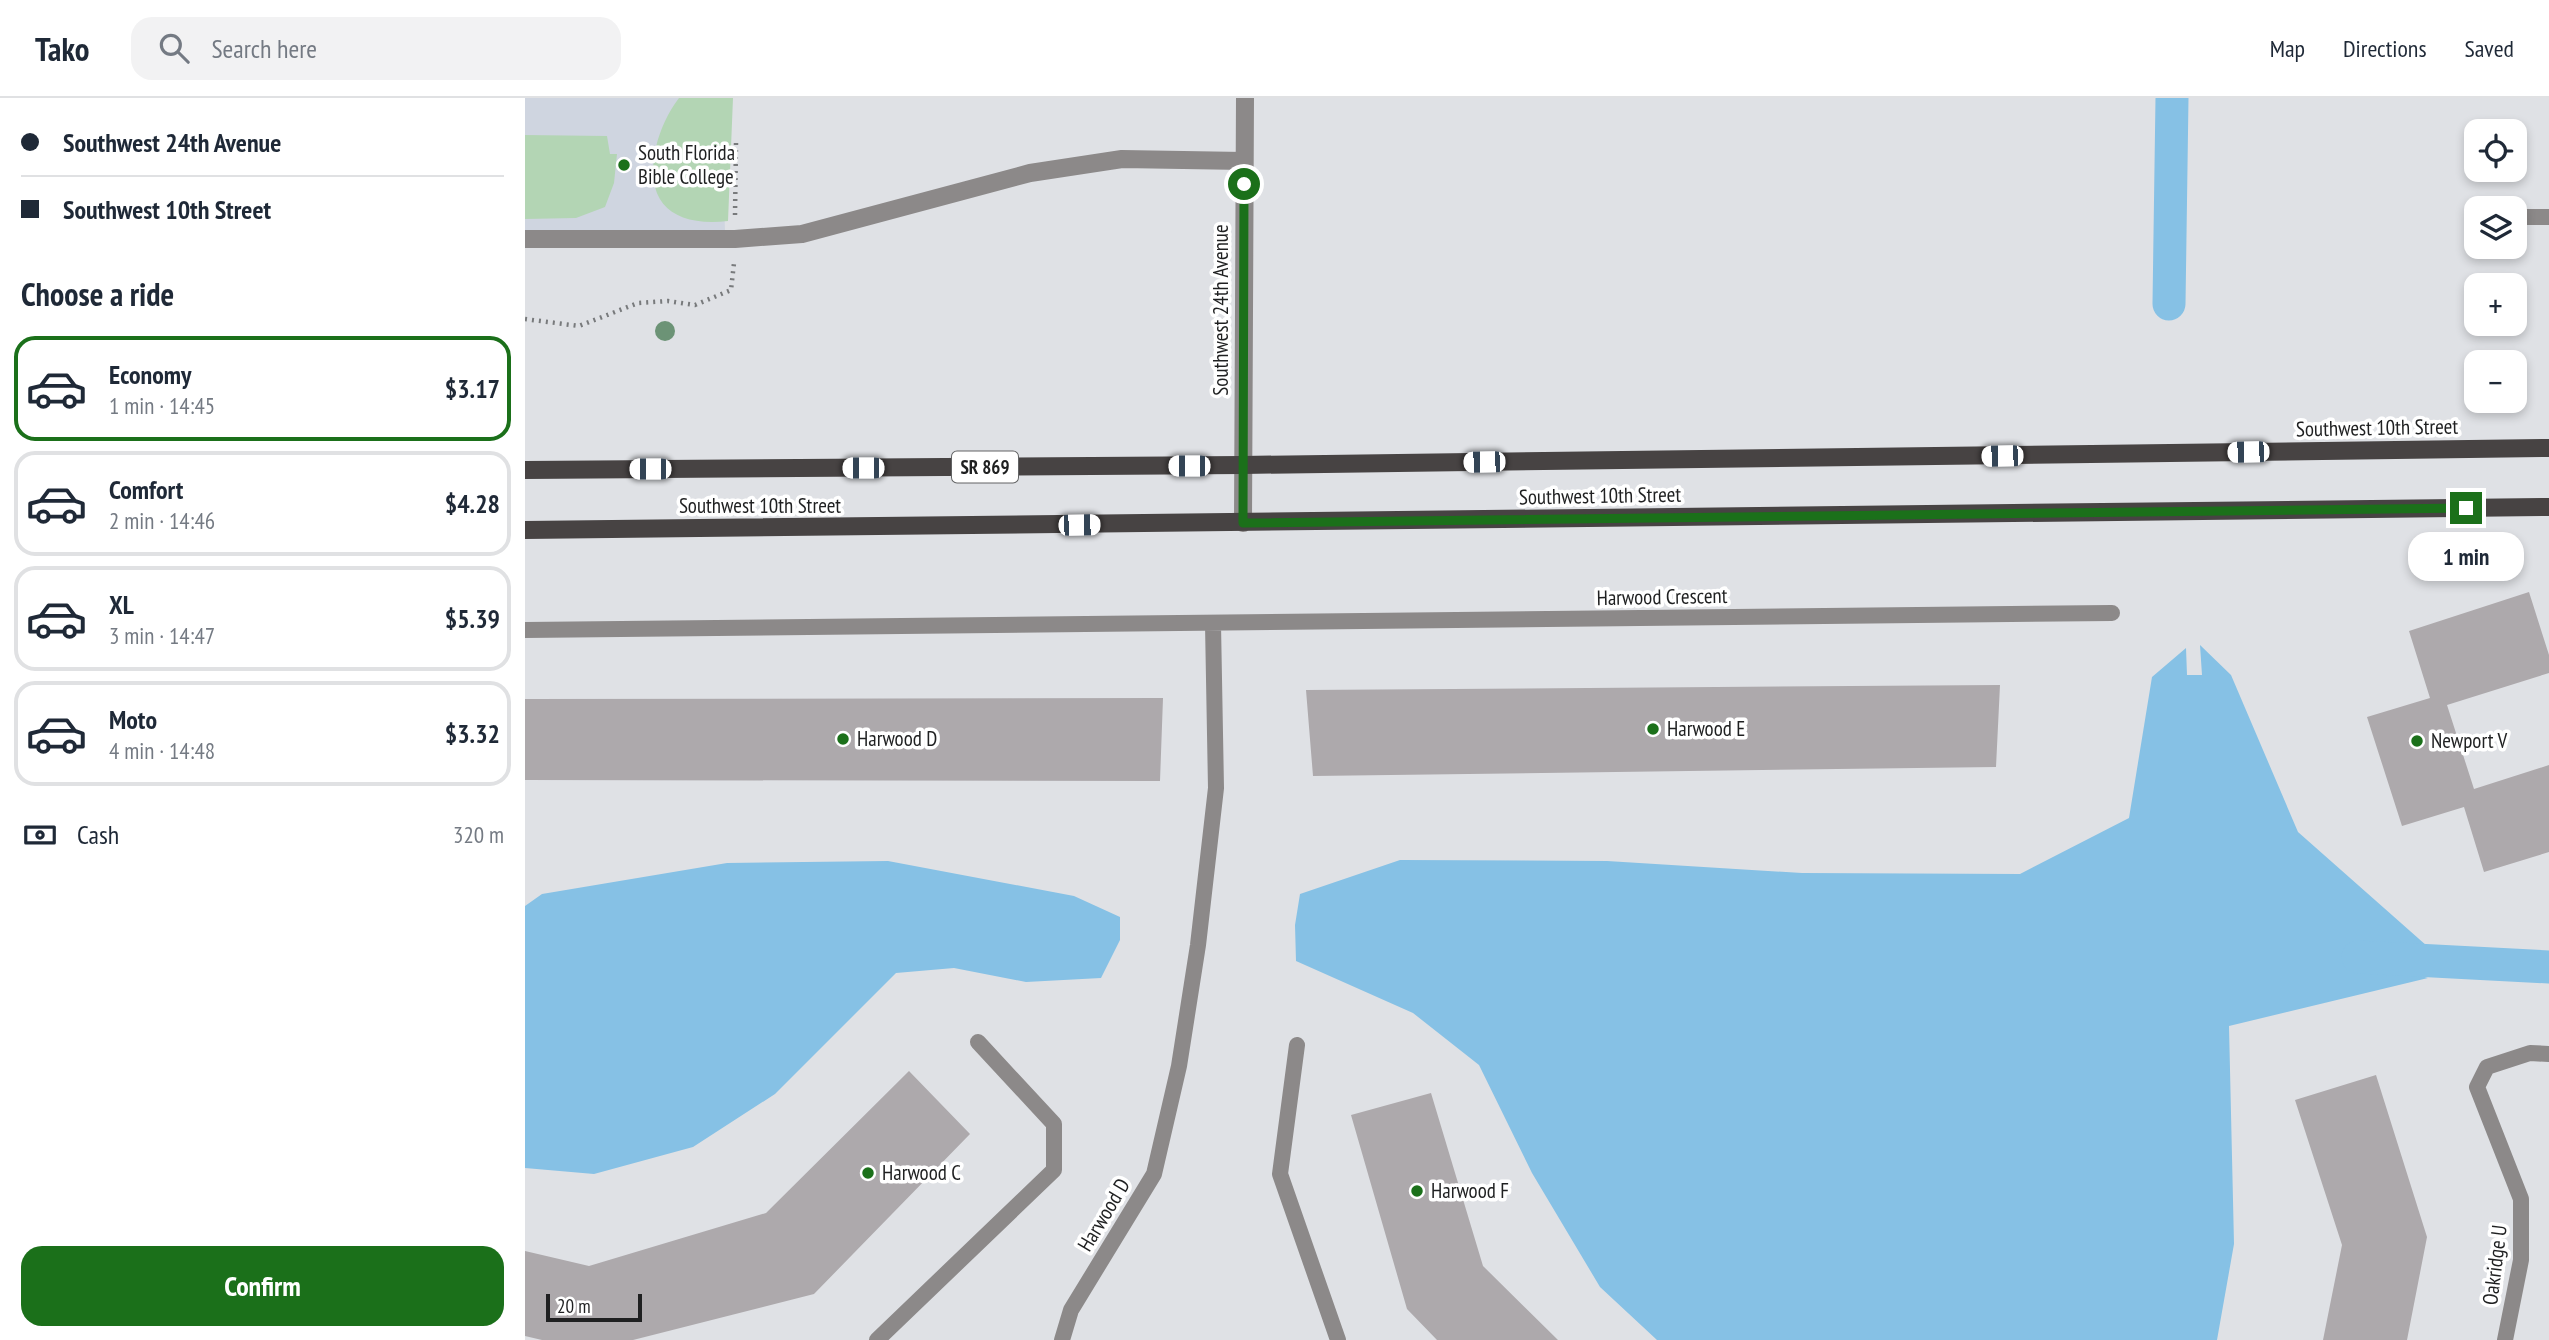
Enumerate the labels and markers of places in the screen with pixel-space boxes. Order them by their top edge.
place label: South Florida Bible College [638,139,735,190]
marker: South Florida Bible College [616,157,632,173]
place label: Harwood E [1667,715,1745,742]
marker: Harwood E [1645,721,1661,737]
place label: Harwood D [857,725,937,752]
place label: Newport V [2431,727,2507,754]
marker: Harwood D [835,731,851,747]
marker: Newport V [2409,733,2425,749]
place label: Harwood C [882,1159,961,1186]
marker: Harwood C [860,1165,876,1181]
place label: Harwood F [1431,1177,1509,1204]
marker: Harwood F [1409,1183,1425,1199]

